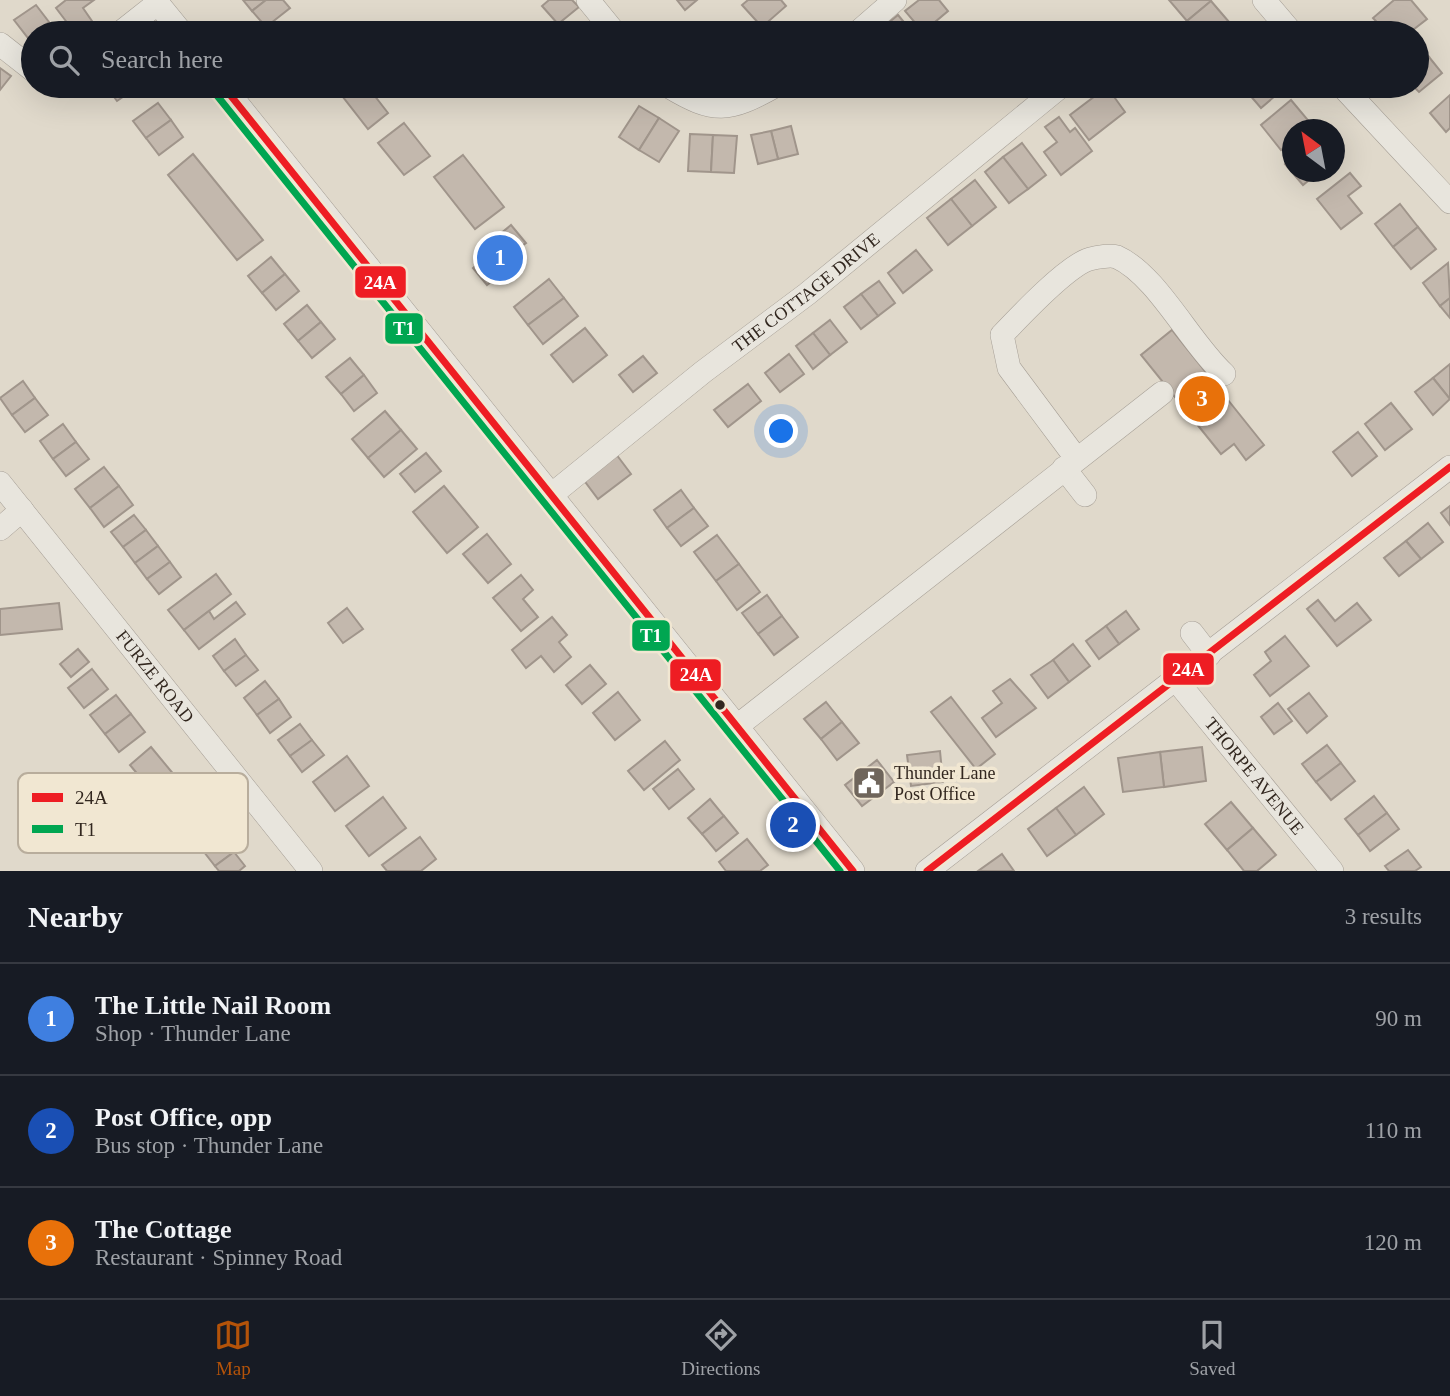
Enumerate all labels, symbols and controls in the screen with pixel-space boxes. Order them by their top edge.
search box [21,21,1429,98]
icon: search [45,41,83,79]
text: Search here [101,45,223,74]
north arrow [1282,119,1345,182]
street label: THE COTTAGE DRIVE [728,229,884,356]
pin: 1 [477,232,523,284]
line badge: 24A [354,265,407,299]
text: 24A [364,272,397,293]
line badge: T1 [384,312,424,345]
text: T1 [393,318,415,339]
pin: 3 [1179,373,1225,425]
your location [764,414,798,448]
line badge: T1 [631,619,671,652]
text: T1 [640,625,662,646]
street label: FURZE ROAD [112,626,198,727]
line badge: 24A [1162,652,1215,686]
line badge: 24A [669,658,722,692]
text: 24A [1172,659,1205,680]
text: 24A [680,664,713,685]
unlabelled marker [713,698,727,712]
street label: THORPE AVENUE [1201,713,1308,839]
place label: Thunder Lane Post Office [894,763,995,804]
public building icon: Thunder Lane Post Office [850,764,888,802]
legend [18,773,248,853]
text: 24A [75,787,108,808]
pin: 2 [770,799,816,851]
text: T1 [75,819,96,840]
text: Nearby [28,900,123,933]
text: 3 results [1345,904,1422,929]
text: The Little Nail Room [95,991,331,1020]
text: 1 [45,1006,57,1031]
text: 90 m [1375,1006,1422,1031]
text: Shop · Thunder Lane [95,1021,291,1046]
text: Post Office, opp [95,1103,272,1132]
text: 2 [45,1118,57,1143]
text: 110 m [1365,1118,1422,1143]
text: Bus stop · Thunder Lane [95,1133,323,1158]
text: The Cottage [95,1215,231,1244]
text: 3 [45,1230,57,1255]
text: 120 m [1364,1230,1422,1255]
text: Restaurant · Spinney Road [95,1245,342,1270]
tab: Map [214,1316,252,1380]
tab: Directions [681,1316,760,1380]
tab: Saved [1189,1316,1236,1380]

